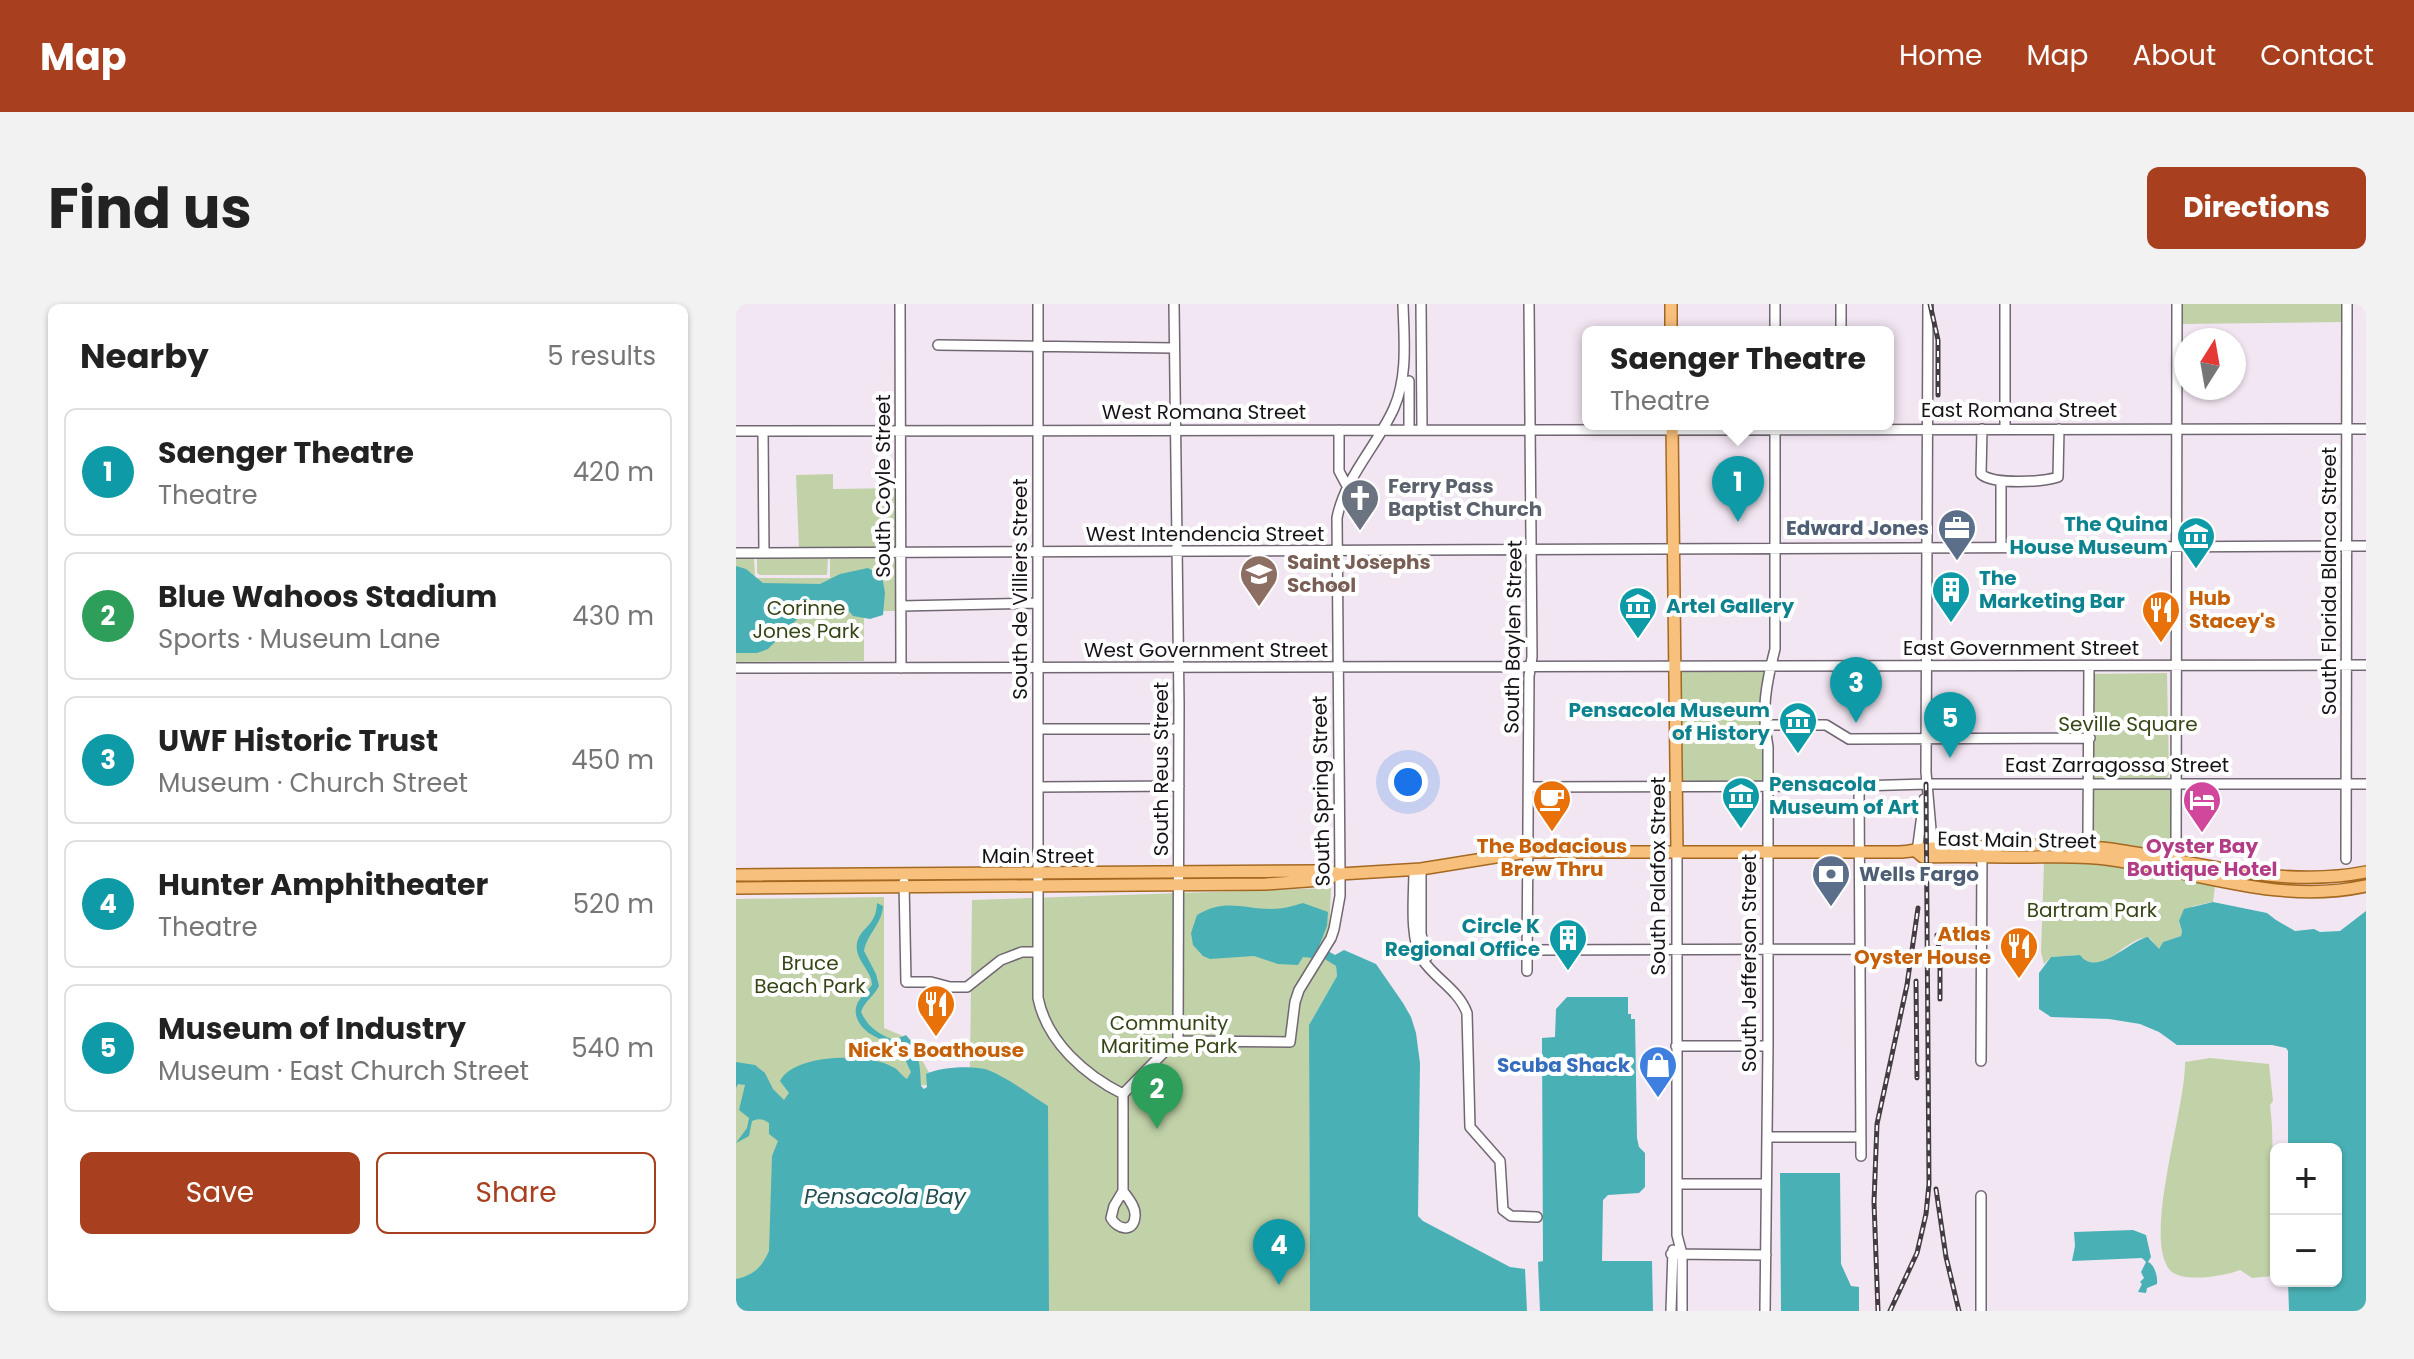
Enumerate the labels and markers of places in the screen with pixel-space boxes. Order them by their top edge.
pin: 1 [1712,456,1764,522]
place label: Ferry Pass Baptist Church [1388,472,1542,523]
church icon: Ferry Pass Baptist Church [1339,477,1381,532]
office icon: Edward Jones [1936,507,1978,562]
place label: The Quina House Museum [2009,510,2168,561]
place label: Edward Jones [1786,514,1929,542]
museum icon: The Quina House Museum [2175,515,2217,570]
place label: Saint Josephs School [1287,548,1431,599]
school or university icon: Saint Josephs School [1238,553,1280,608]
place label: The Marketing Bar [1979,564,2125,615]
building icon: The Marketing Bar [1930,569,1972,624]
place label: Hub Stacey's [2189,584,2276,635]
museum icon: Artel Gallery [1617,585,1659,640]
restaurant icon: Hub Stacey's [2140,589,2182,644]
place label: Artel Gallery [1666,592,1794,620]
pin: 3 [1830,657,1882,723]
pin: 5 [1924,692,1976,758]
place label: Pensacola Museum of History [1568,696,1770,747]
museum icon: Pensacola Museum of History [1777,700,1819,755]
place label: Pensacola Museum of Art [1769,770,1919,821]
museum icon: Pensacola Museum of Art [1720,775,1762,830]
cafe icon: The Bodacious Brew Thru [1531,778,1573,833]
hotel icon: Oyster Bay Boutique Hotel [2181,779,2223,834]
place label: The Bodacious Brew Thru [1477,832,1627,883]
place label: Oyster Bay Boutique Hotel [2127,832,2277,883]
bank icon: Wells Fargo [1810,853,1852,908]
place label: Wells Fargo [1859,860,1979,888]
place label: Circle K Regional Office [1385,912,1540,963]
building icon: Circle K Regional Office [1547,917,1589,972]
place label: Atlas Oyster House [1854,920,1991,971]
restaurant icon: Atlas Oyster House [1998,925,2040,980]
restaurant icon: Nick's Boathouse [915,983,957,1038]
place label: Nick's Boathouse [848,1036,1024,1064]
shop icon: Scuba Shack [1637,1044,1679,1099]
place label: Scuba Shack [1497,1051,1631,1079]
pin: 2 [1131,1063,1183,1129]
pin: 4 [1253,1219,1305,1285]

